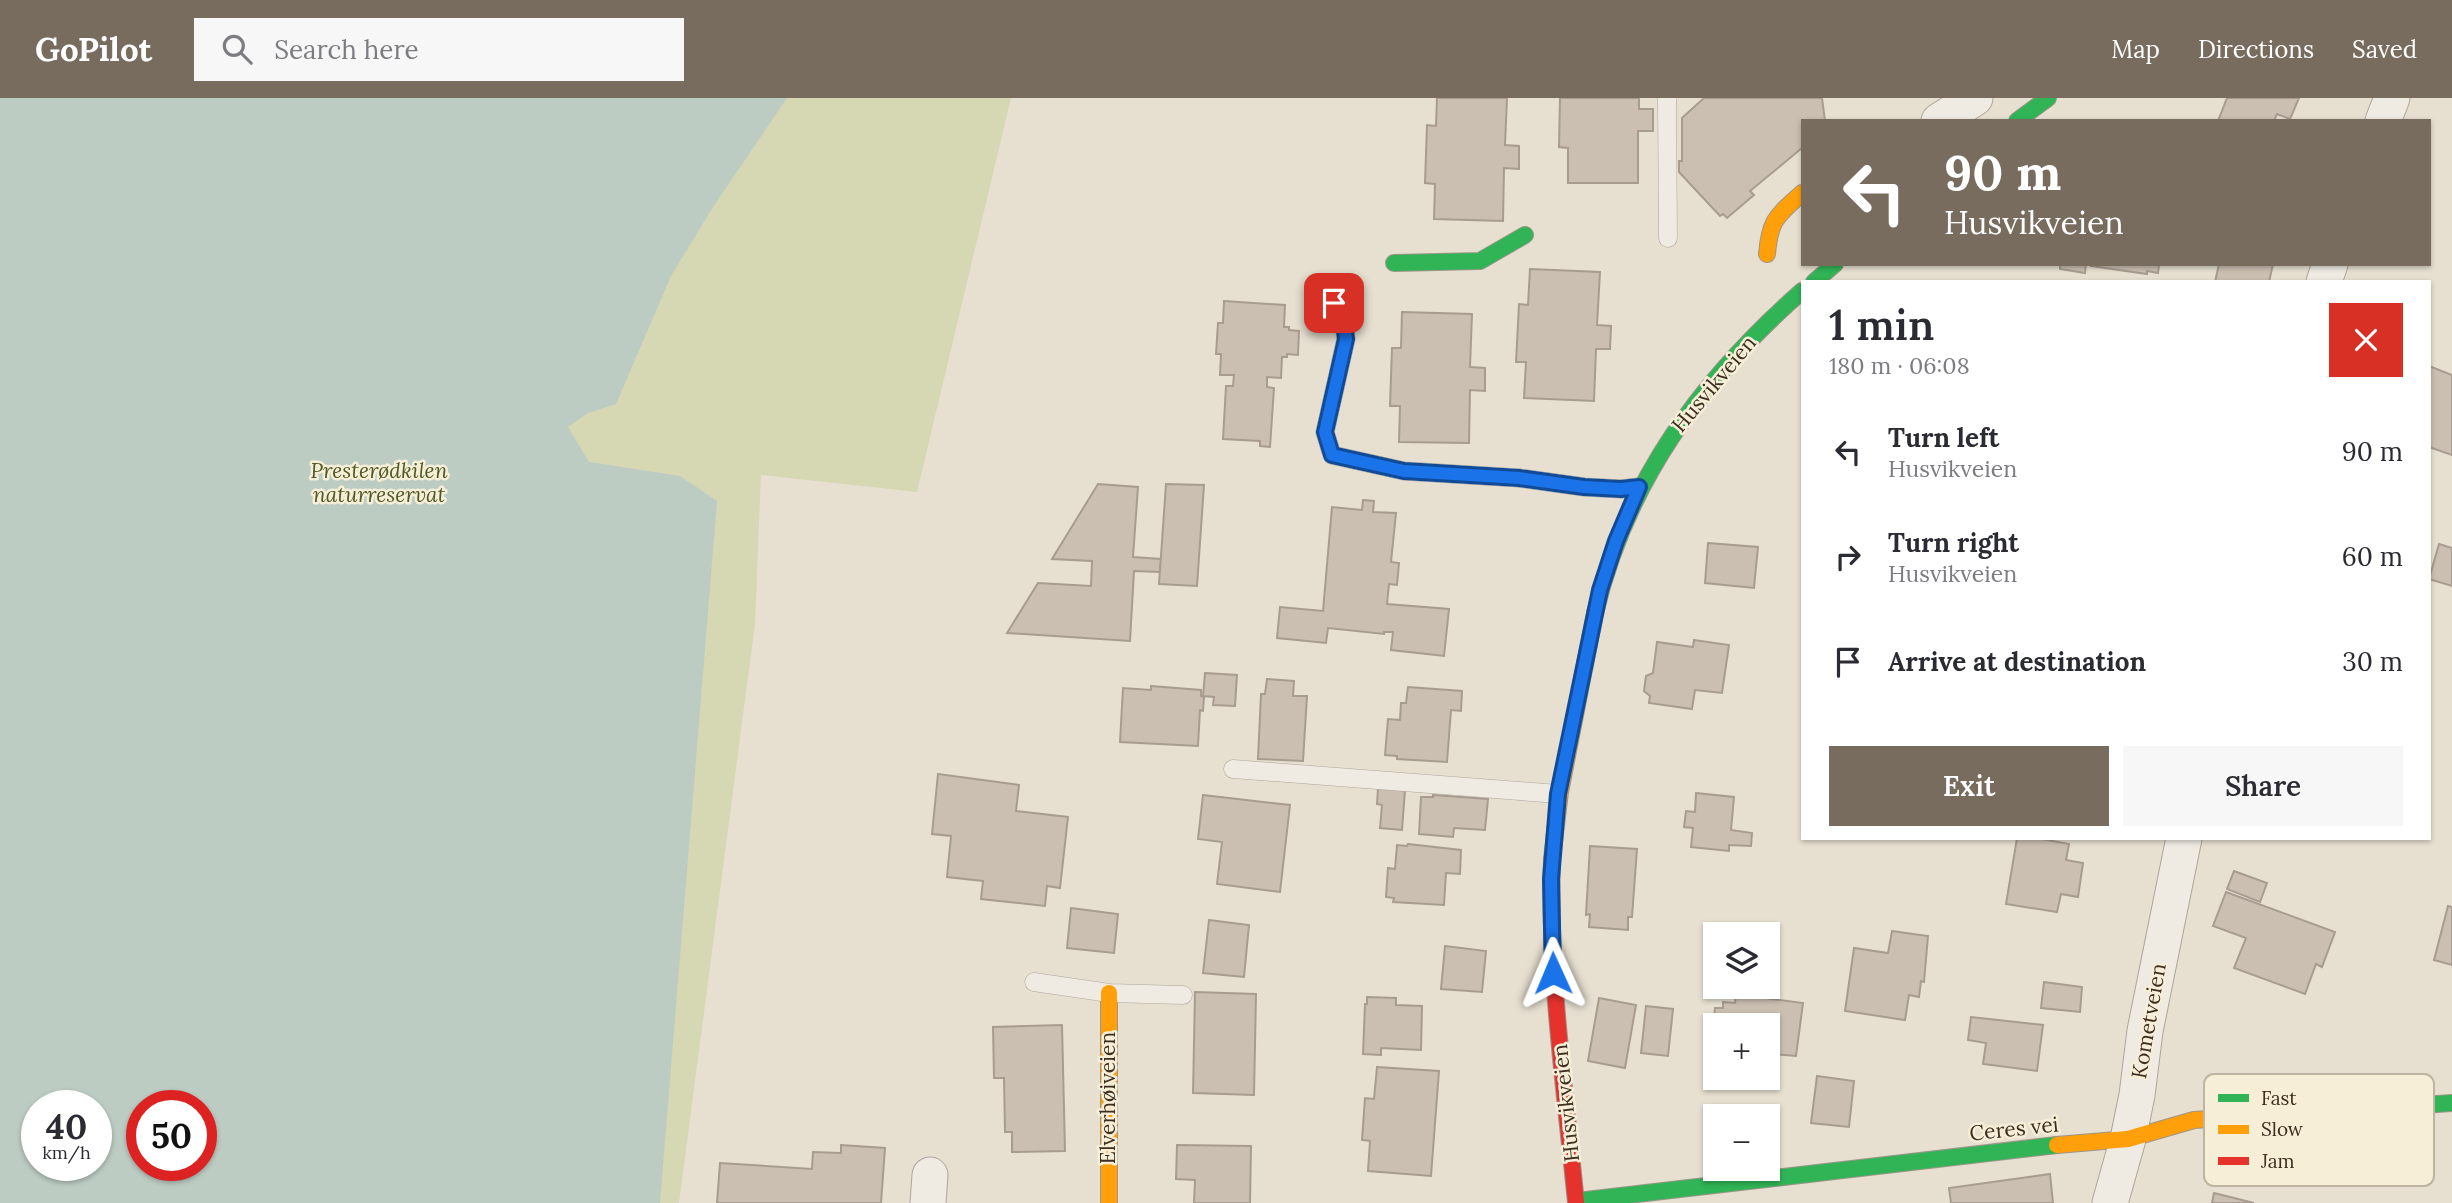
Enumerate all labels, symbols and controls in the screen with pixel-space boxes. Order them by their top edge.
search box [194,18,684,81]
text: GoPilot [35,28,152,70]
icon: search [218,30,256,68]
text: Search here [274,33,419,66]
text: Map [2111,34,2160,65]
text: Directions [2198,34,2314,65]
text: Saved [2352,34,2417,65]
text: 90 m [1944,141,2061,203]
icon: left [1829,147,1920,238]
text: Husvikveien [1944,202,2124,243]
pin [1304,273,1364,333]
icon: arrive [1315,284,1353,322]
text: 1 min [1829,298,1934,352]
button: close [2329,303,2403,377]
street label: Husvikveien [1665,330,1762,438]
text: 180 m · 06:08 [1829,351,1970,380]
text: Turn left [1888,421,1999,454]
icon: left [1829,433,1867,471]
text: 90 m [2342,435,2403,468]
text: Husvikveien [1888,454,2017,483]
park label: Presterødkilen naturreservat [310,457,448,508]
text: Turn right [1888,526,2019,559]
icon: right [1829,538,1867,576]
text: 60 m [2342,540,2403,573]
text: Husvikveien [1888,559,2017,588]
icon: arrive [1829,643,1867,681]
text: Arrive at destination [1888,645,2146,678]
text: 30 m [2342,645,2403,678]
button: Exit [1829,746,2109,826]
button: Share [2123,746,2403,826]
map controls [1703,922,1780,1181]
button: layers [1703,922,1780,999]
position arrow [1516,936,1590,1010]
street label: Kometveien [2125,961,2172,1081]
button: + [1703,1013,1780,1090]
street label: Elverhøiveien [1094,1032,1121,1164]
street label: Husvikveien [1546,1043,1585,1163]
legend [2204,1074,2434,1186]
text: Fast [2261,1086,2297,1110]
speed limit sign: 50 [126,1090,217,1181]
text: 40 [46,1104,87,1149]
button: − [1703,1104,1780,1181]
street label: Ceres vei [1968,1110,2060,1147]
text: Slow [2261,1117,2304,1141]
text: km/h [42,1141,91,1164]
text: Jam [2260,1149,2295,1173]

